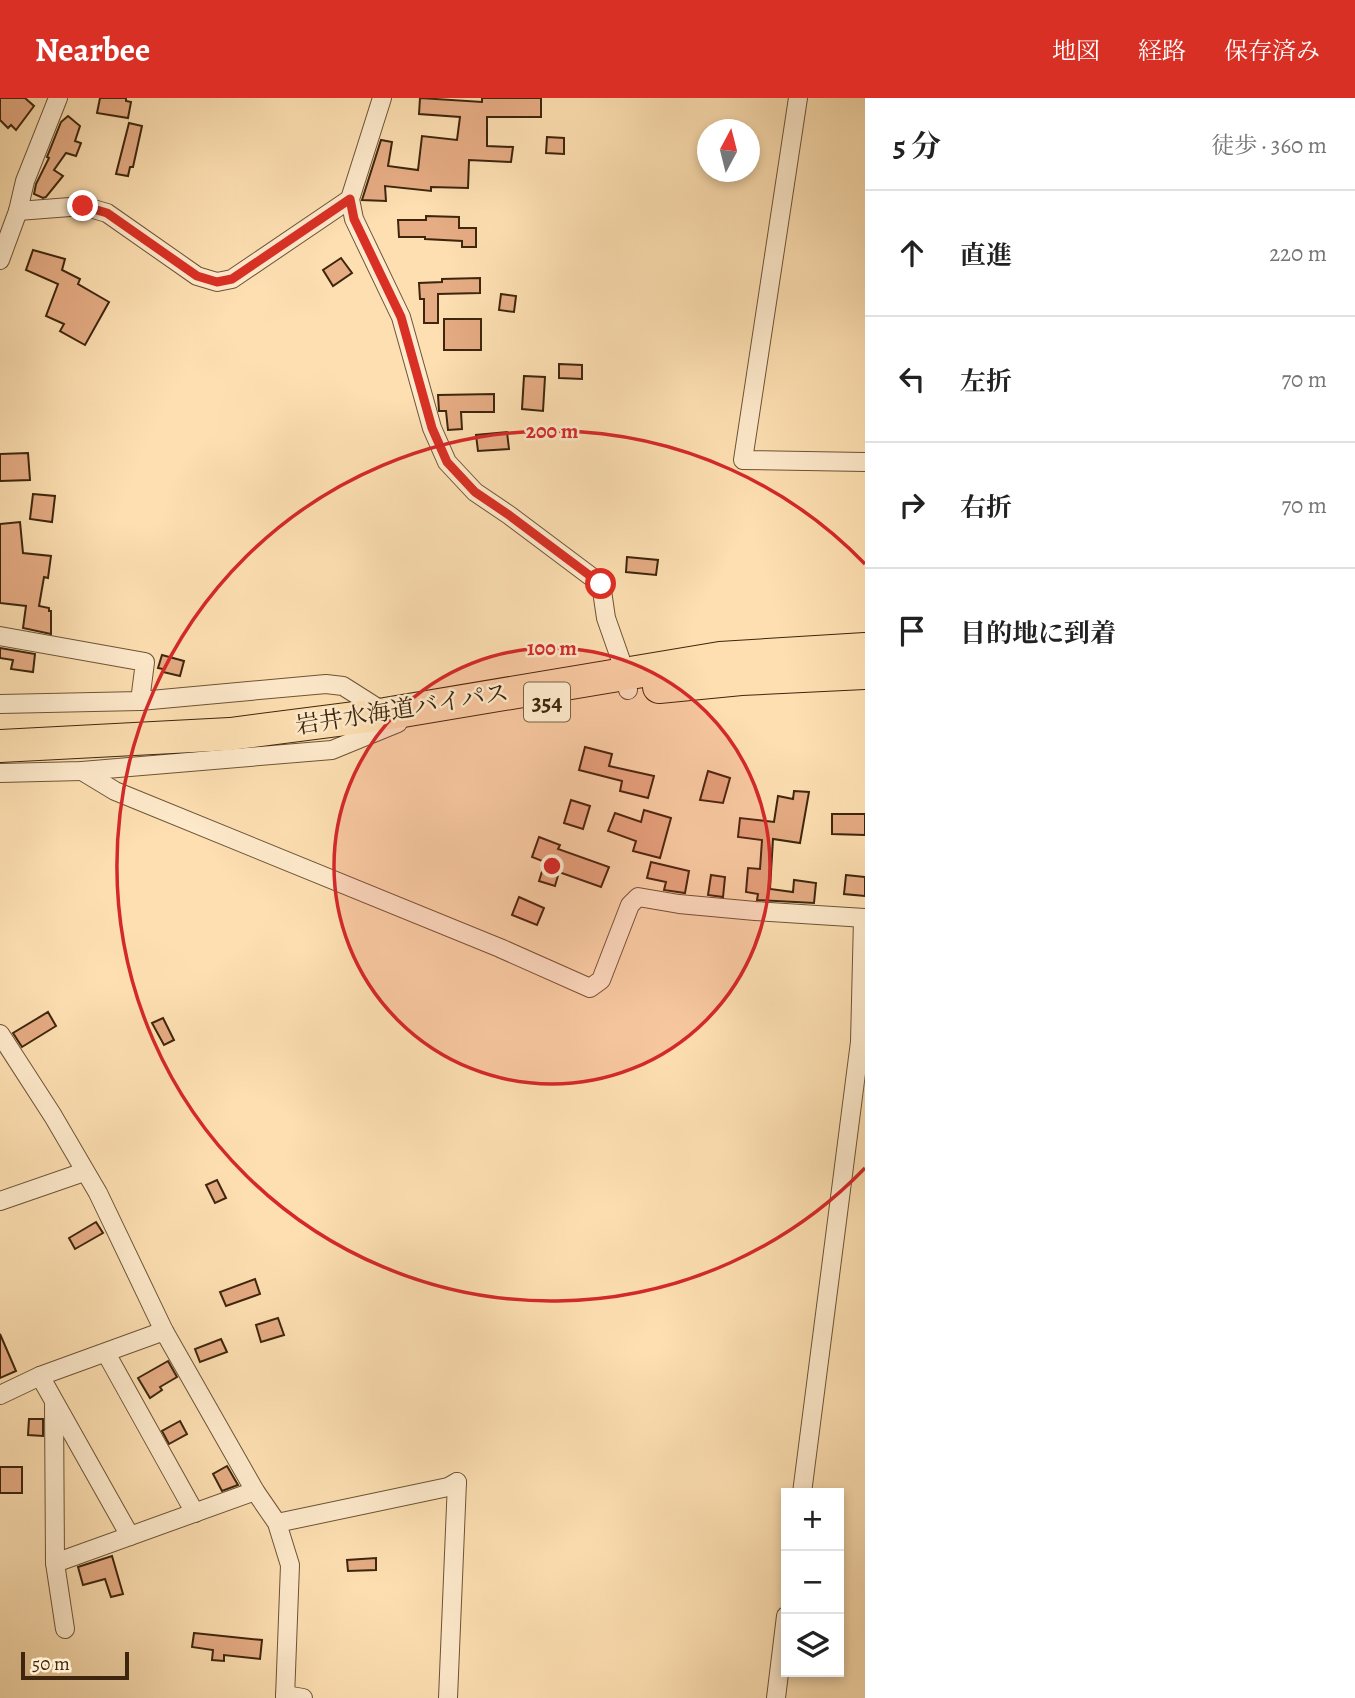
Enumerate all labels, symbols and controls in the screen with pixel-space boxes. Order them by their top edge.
text: Nearbee [35,27,150,72]
text: 地図 [1052,35,1100,67]
text: 経路 [1138,35,1186,67]
text: 保存済み [1224,35,1320,67]
north arrow [697,119,760,182]
text: 5 分 [893,126,941,166]
text: 徒歩 · 360 m [1211,130,1327,161]
route end [67,190,98,221]
icon: ahead [893,234,931,272]
text: 直進 [960,238,1012,273]
text: 220 m [1269,238,1327,269]
icon: left [893,360,931,398]
text: 左折 [960,364,1012,399]
text: 70 m [1281,364,1327,395]
text: 200 m [526,417,579,445]
icon: right [893,486,931,524]
text: 右折 [960,490,1012,525]
text: 70 m [1281,490,1327,521]
route start [585,568,616,599]
icon: arrive [893,612,931,650]
text: 目的地に到着 [960,616,1116,651]
text: 100 m [527,634,577,662]
street label: 岩井水海道バイパス [293,676,511,742]
road number: 354 [524,682,570,722]
centre of rings [540,854,564,878]
map controls [781,1488,844,1677]
button: + [781,1488,844,1551]
button: − [781,1551,844,1614]
button: layers [781,1614,844,1677]
scale bar [21,1649,130,1681]
text: 50 m [32,1651,70,1677]

